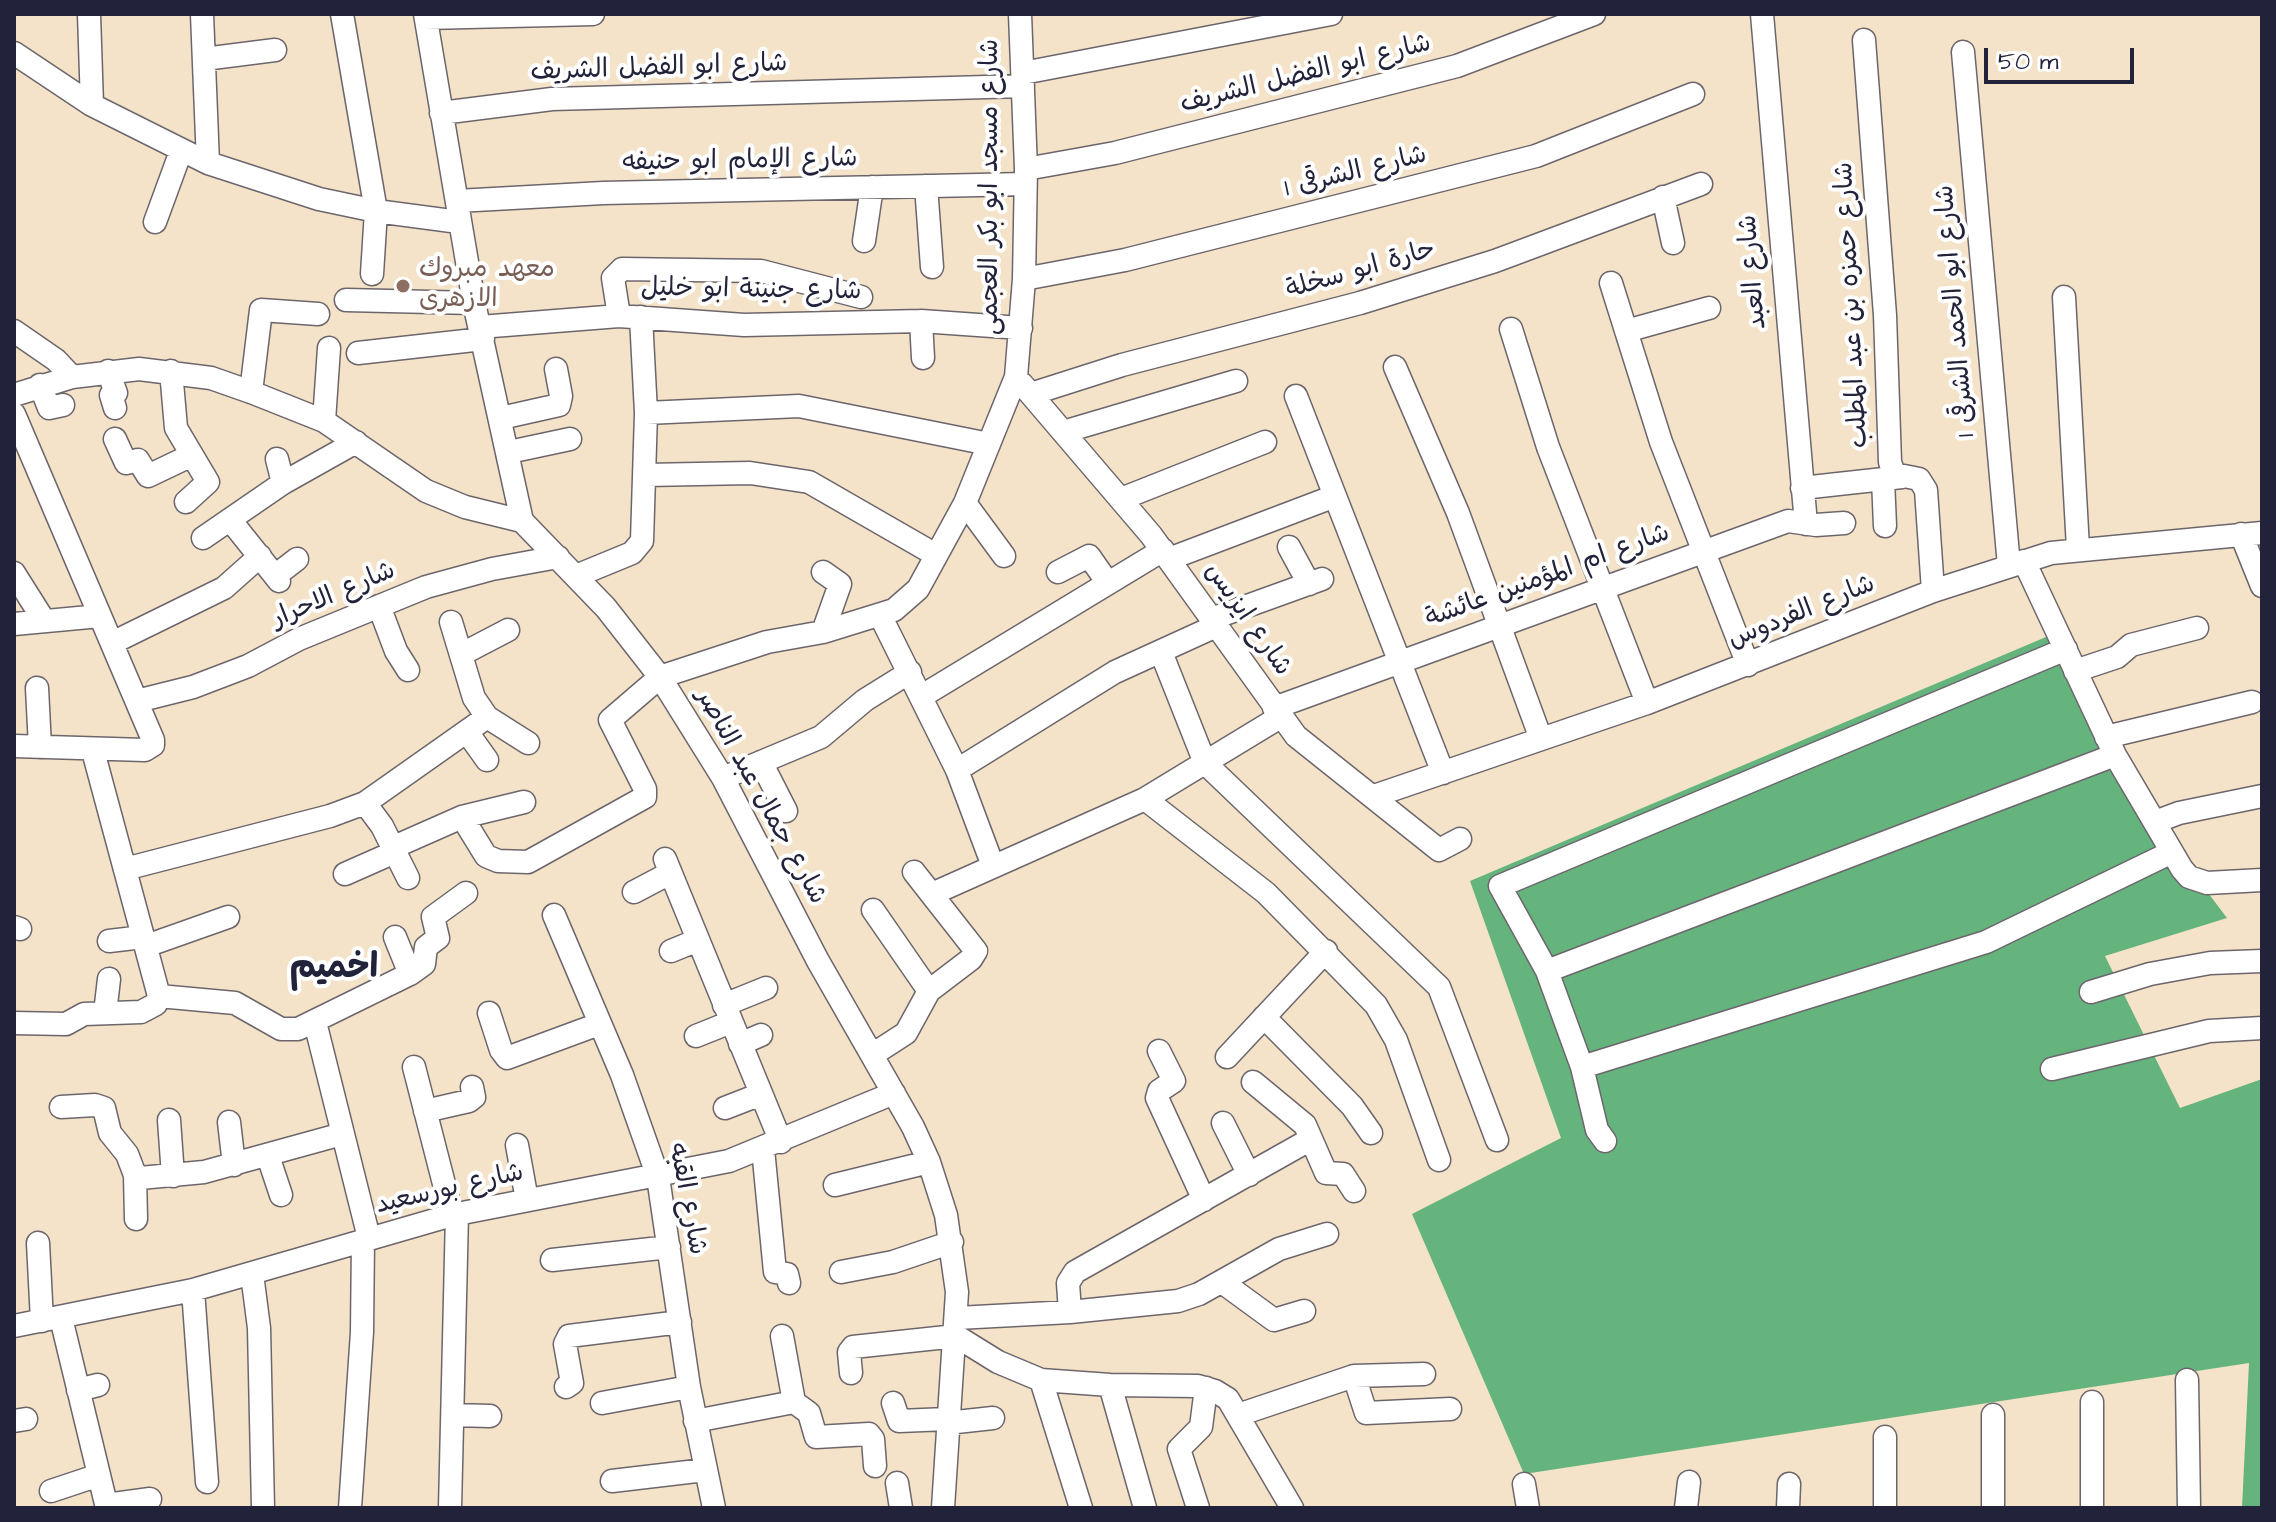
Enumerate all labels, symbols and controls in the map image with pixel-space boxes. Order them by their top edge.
street label: شارع ابو الفضل الشريف [1178,29,1434,121]
scale bar [1988,32,2138,82]
street label: شارع مسجد ابو بكر العجمى [976,39,1008,335]
text: 50 m [1998,45,2058,79]
street label: شارع ابو الفضل الشريف [530,49,788,89]
street label: شارع الشرقى 1 [1282,140,1430,206]
street label: شارع الإمام ابو حنيفه [622,144,858,180]
street label: شارع حمزه بن عبد المطلب [1830,161,1876,449]
street label: شارع ابو الحمد الشرقى 1 [1930,184,1984,438]
street label: شارع العبد [1733,213,1775,331]
street label: حارة ابو سخلة [1283,235,1439,307]
place label: معهد مبروك الازهرى [419,255,555,316]
street label: شارع جنينة ابو خليل [640,273,862,309]
marker: معهد مبروك الازهرى [394,277,412,295]
street label: شارع ام المؤمنين عائشة [1422,518,1674,636]
street label: شارع الاحرار [267,556,401,636]
street label: شارع ايزيس [1197,557,1297,683]
street label: شارع الفردوس [1724,569,1880,657]
street label: شارع جمال عبد الناصر [688,684,832,910]
district label: اخميم [290,950,378,990]
street label: شارع القبه [660,1140,712,1258]
street label: شارع بورسعيد [373,1158,527,1222]

